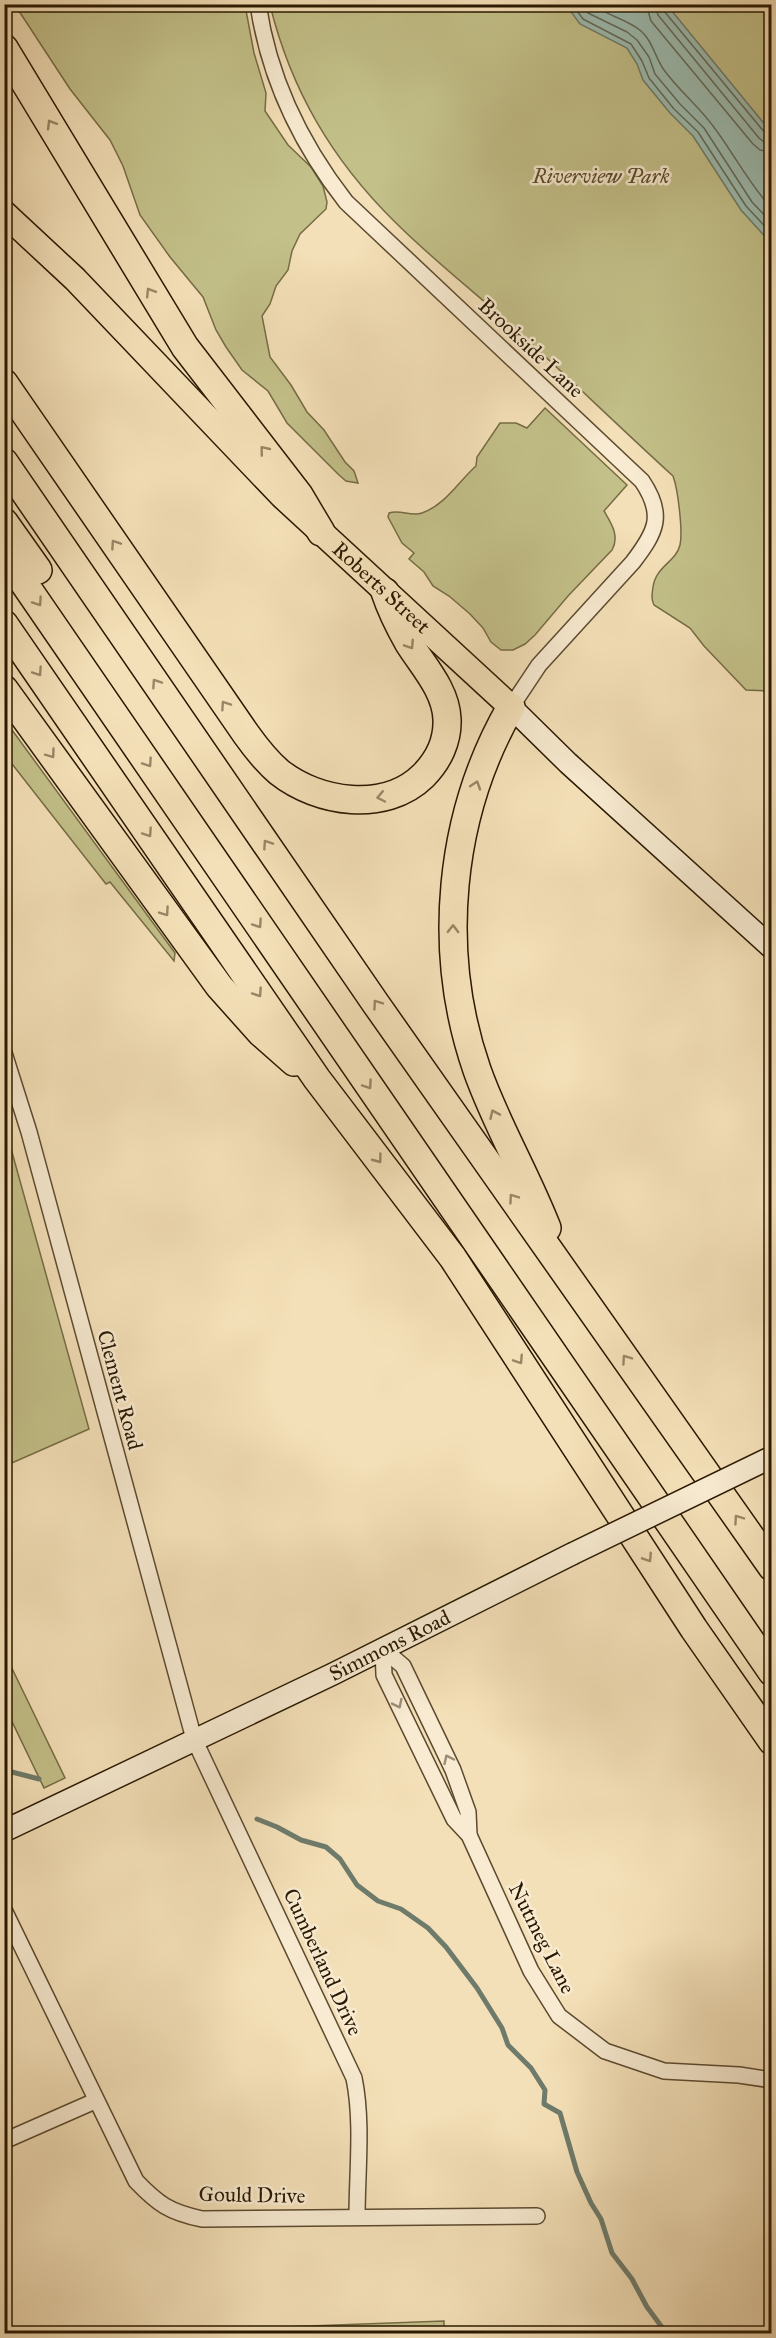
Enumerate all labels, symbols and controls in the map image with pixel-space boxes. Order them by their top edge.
one-way arrow [47,120,59,130]
park label: Riverview Park [531,163,670,189]
one-way arrow [146,288,158,298]
street label: Brookside Lane [473,293,589,403]
one-way arrow [260,446,271,457]
street label: Roberts Street [327,536,436,640]
one-way arrow [111,539,122,550]
one-way arrow [31,596,42,607]
one-way arrow [403,639,415,649]
one-way arrow [31,665,42,676]
one-way arrow [152,679,163,690]
one-way arrow [221,700,232,711]
one-way arrow [44,747,55,758]
one-way arrow [141,757,152,768]
one-way arrow [469,780,481,791]
one-way arrow [377,790,387,803]
one-way arrow [141,826,152,837]
one-way arrow [263,839,274,850]
one-way arrow [158,905,169,916]
one-way arrow [251,917,262,928]
one-way arrow [447,925,459,934]
one-way arrow [251,987,262,998]
one-way arrow [373,1000,384,1011]
one-way arrow [361,1078,372,1089]
one-way arrow [489,1109,501,1120]
one-way arrow [370,1152,381,1163]
one-way arrow [509,1194,520,1205]
street label: Clement Road [92,1327,149,1453]
one-way arrow [512,1353,523,1364]
one-way arrow [622,1355,633,1366]
one-way arrow [734,1515,745,1526]
one-way arrow [641,1552,653,1562]
street label: Simmons Road [325,1604,455,1687]
one-way arrow [391,1698,403,1709]
one-way arrow [443,1755,455,1766]
street label: Nutmeg Lane [503,1878,581,1998]
street label: Cumberland Drive [278,1884,369,2040]
street label: Gould Drive [199,2181,306,2209]

